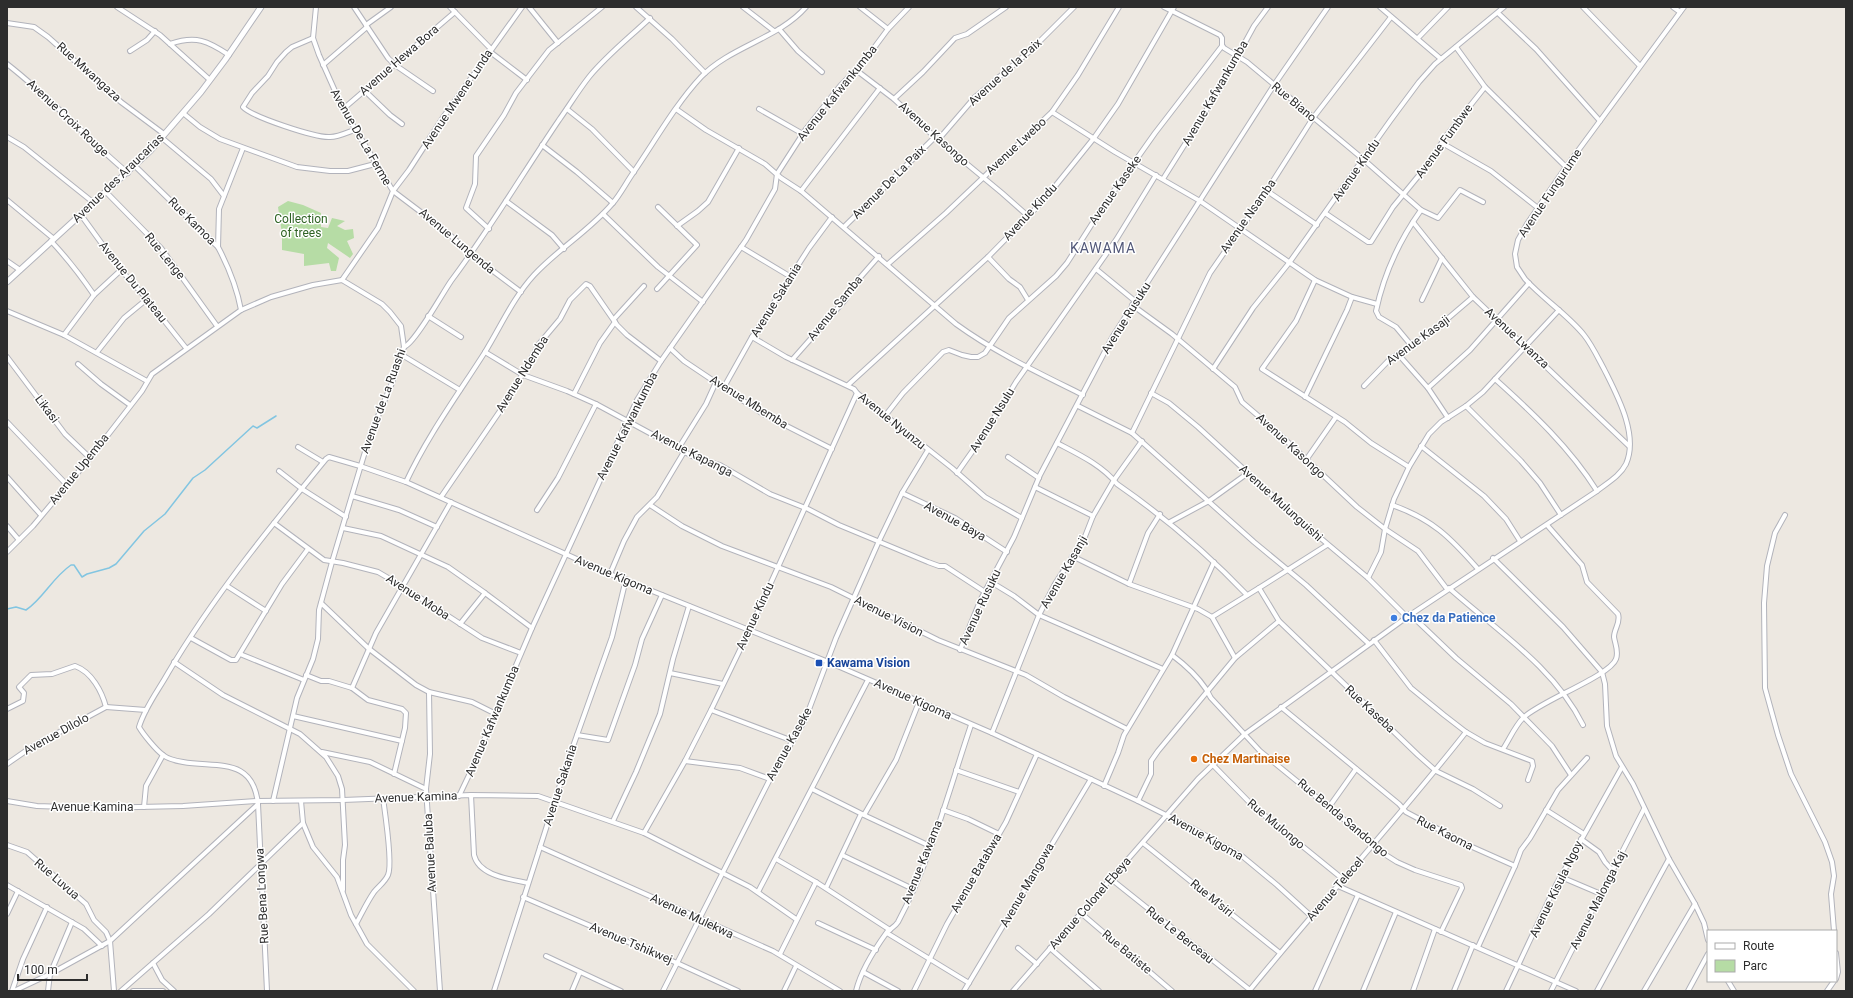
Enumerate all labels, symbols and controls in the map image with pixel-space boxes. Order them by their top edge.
street label: Avenue Hewa Bora [357,22,441,98]
street label: Avenue de la Paix [966,35,1045,109]
street label: Avenue Kafwankumba [1179,38,1251,148]
street label: Rue Mwangaza [54,39,124,105]
street label: Avenue Kafwankumba [794,42,880,144]
street label: Avenue Mwene Lunda [419,47,495,151]
street label: Avenue Croix Rouge [24,77,112,159]
street label: Rue Biano [1269,79,1319,125]
street label: Avenue De La Ferme [328,86,394,188]
street label: Avenue Kasongo [896,99,972,169]
street label: Avenue Fumbwe [1412,101,1476,181]
street label: Avenue Lwebo [983,114,1049,177]
street label: Avenue des Araucarias [69,131,167,225]
street label: Avenue Kindu [1329,136,1383,204]
street label: Avenue De La Paix [849,142,929,222]
street label: Avenue Fungurume [1515,146,1585,240]
street label: Avenue Kaseke [1086,153,1144,227]
street label: Avenue Nsamba [1217,176,1279,256]
street label: Avenue Kindu [1000,181,1060,243]
street label: Rue Kamoa [165,194,219,248]
street label: Avenue Lungenda [416,205,498,277]
park label: Collection of trees [274,212,328,240]
street label: Rue Lenge [142,230,188,282]
street label: Avenue Du Plateau [96,239,170,325]
district label: KAWAMA [1070,240,1136,256]
street label: Avenue Sakania [748,260,804,340]
street label: Avenue Samba [804,273,866,343]
street label: Avenue Rusuku [1098,280,1154,356]
street label: Avenue Lwanza [1482,305,1552,371]
street label: Avenue Kasaji [1384,312,1452,368]
street label: Avenue Ndemba [493,333,551,415]
street label: Avenue de La Ruashi [358,347,409,455]
street label: Avenue Kafwankumba [594,370,660,482]
street label: Avenue Mbemba [707,372,791,432]
street label: Avenue Nsulu [967,385,1017,455]
street label: Avenue Nyunzu [856,390,928,452]
street label: Likasi [32,392,62,426]
street label: Avenue Kasongo [1253,410,1329,482]
street label: Avenue Kapanga [649,426,735,480]
street label: Avenue Upemba [46,431,112,507]
street label: Avenue Mulunguishi [1236,462,1326,544]
street label: Avenue Baya [922,498,988,544]
street label: Avenue Kasanji [1038,533,1090,611]
street label: Avenue Kigoma [573,552,655,598]
street label: Avenue Rusuku [956,567,1004,647]
street label: Avenue Moba [384,571,452,623]
street label: Avenue Kindu [733,580,777,652]
street label: Avenue Vision [852,593,926,639]
place label: Chez da Patience [1402,611,1496,625]
marker: Chez da Patience [1389,613,1399,623]
place label: Kawama Vision [827,656,910,670]
marker: Kawama Vision [814,658,824,668]
street label: Avenue Kafwankumba [462,663,522,779]
street label: Avenue Kigoma [872,676,954,722]
street label: Rue Kaseba [1342,682,1398,736]
street label: Avenue Kaseke [763,705,815,783]
street label: Avenue Dilolo [21,710,91,758]
street label: Avenue Sakania [540,743,580,827]
place label: Chez Martinaise [1202,752,1290,766]
marker: Chez Martinaise [1189,754,1199,764]
street label: Rue Benda Sandongo [1295,776,1391,860]
street label: Avenue Kamina [374,789,458,805]
street label: Rue Mulongo [1245,796,1308,852]
street label: Avenue Kamina [51,800,133,814]
street label: Avenue Kigoma [1166,811,1246,863]
street label: Avenue Baluba [421,813,439,893]
street label: Rue Kaoma [1415,813,1475,853]
street label: Avenue Kawama [899,818,945,906]
street label: Avenue Batabwa [948,831,1004,915]
street label: Avenue Kisula Ngoy [1527,838,1586,940]
street label: Avenue Mangowa [997,840,1057,930]
street label: Rue Bena Longwa [253,848,271,944]
street label: Avenue Malonga Kaj [1567,848,1629,952]
street label: Avenue Colonel Ebeya [1046,854,1134,952]
street label: Avenue Telecel [1304,854,1366,924]
street label: Rue Luvua [32,856,82,902]
street label: Rue M'siri [1188,876,1236,920]
street label: Avenue Mulekwa [648,891,736,941]
street label: Rue Le Berceau [1143,904,1217,966]
street label: Avenue Tshikwej [588,919,675,967]
street label: Rue Batiste [1099,927,1155,977]
legend [1707,930,1837,982]
text: Route [1743,939,1774,953]
scale bar [18,956,87,982]
text: Parc [1743,959,1767,973]
text: 100 m [24,963,58,977]

